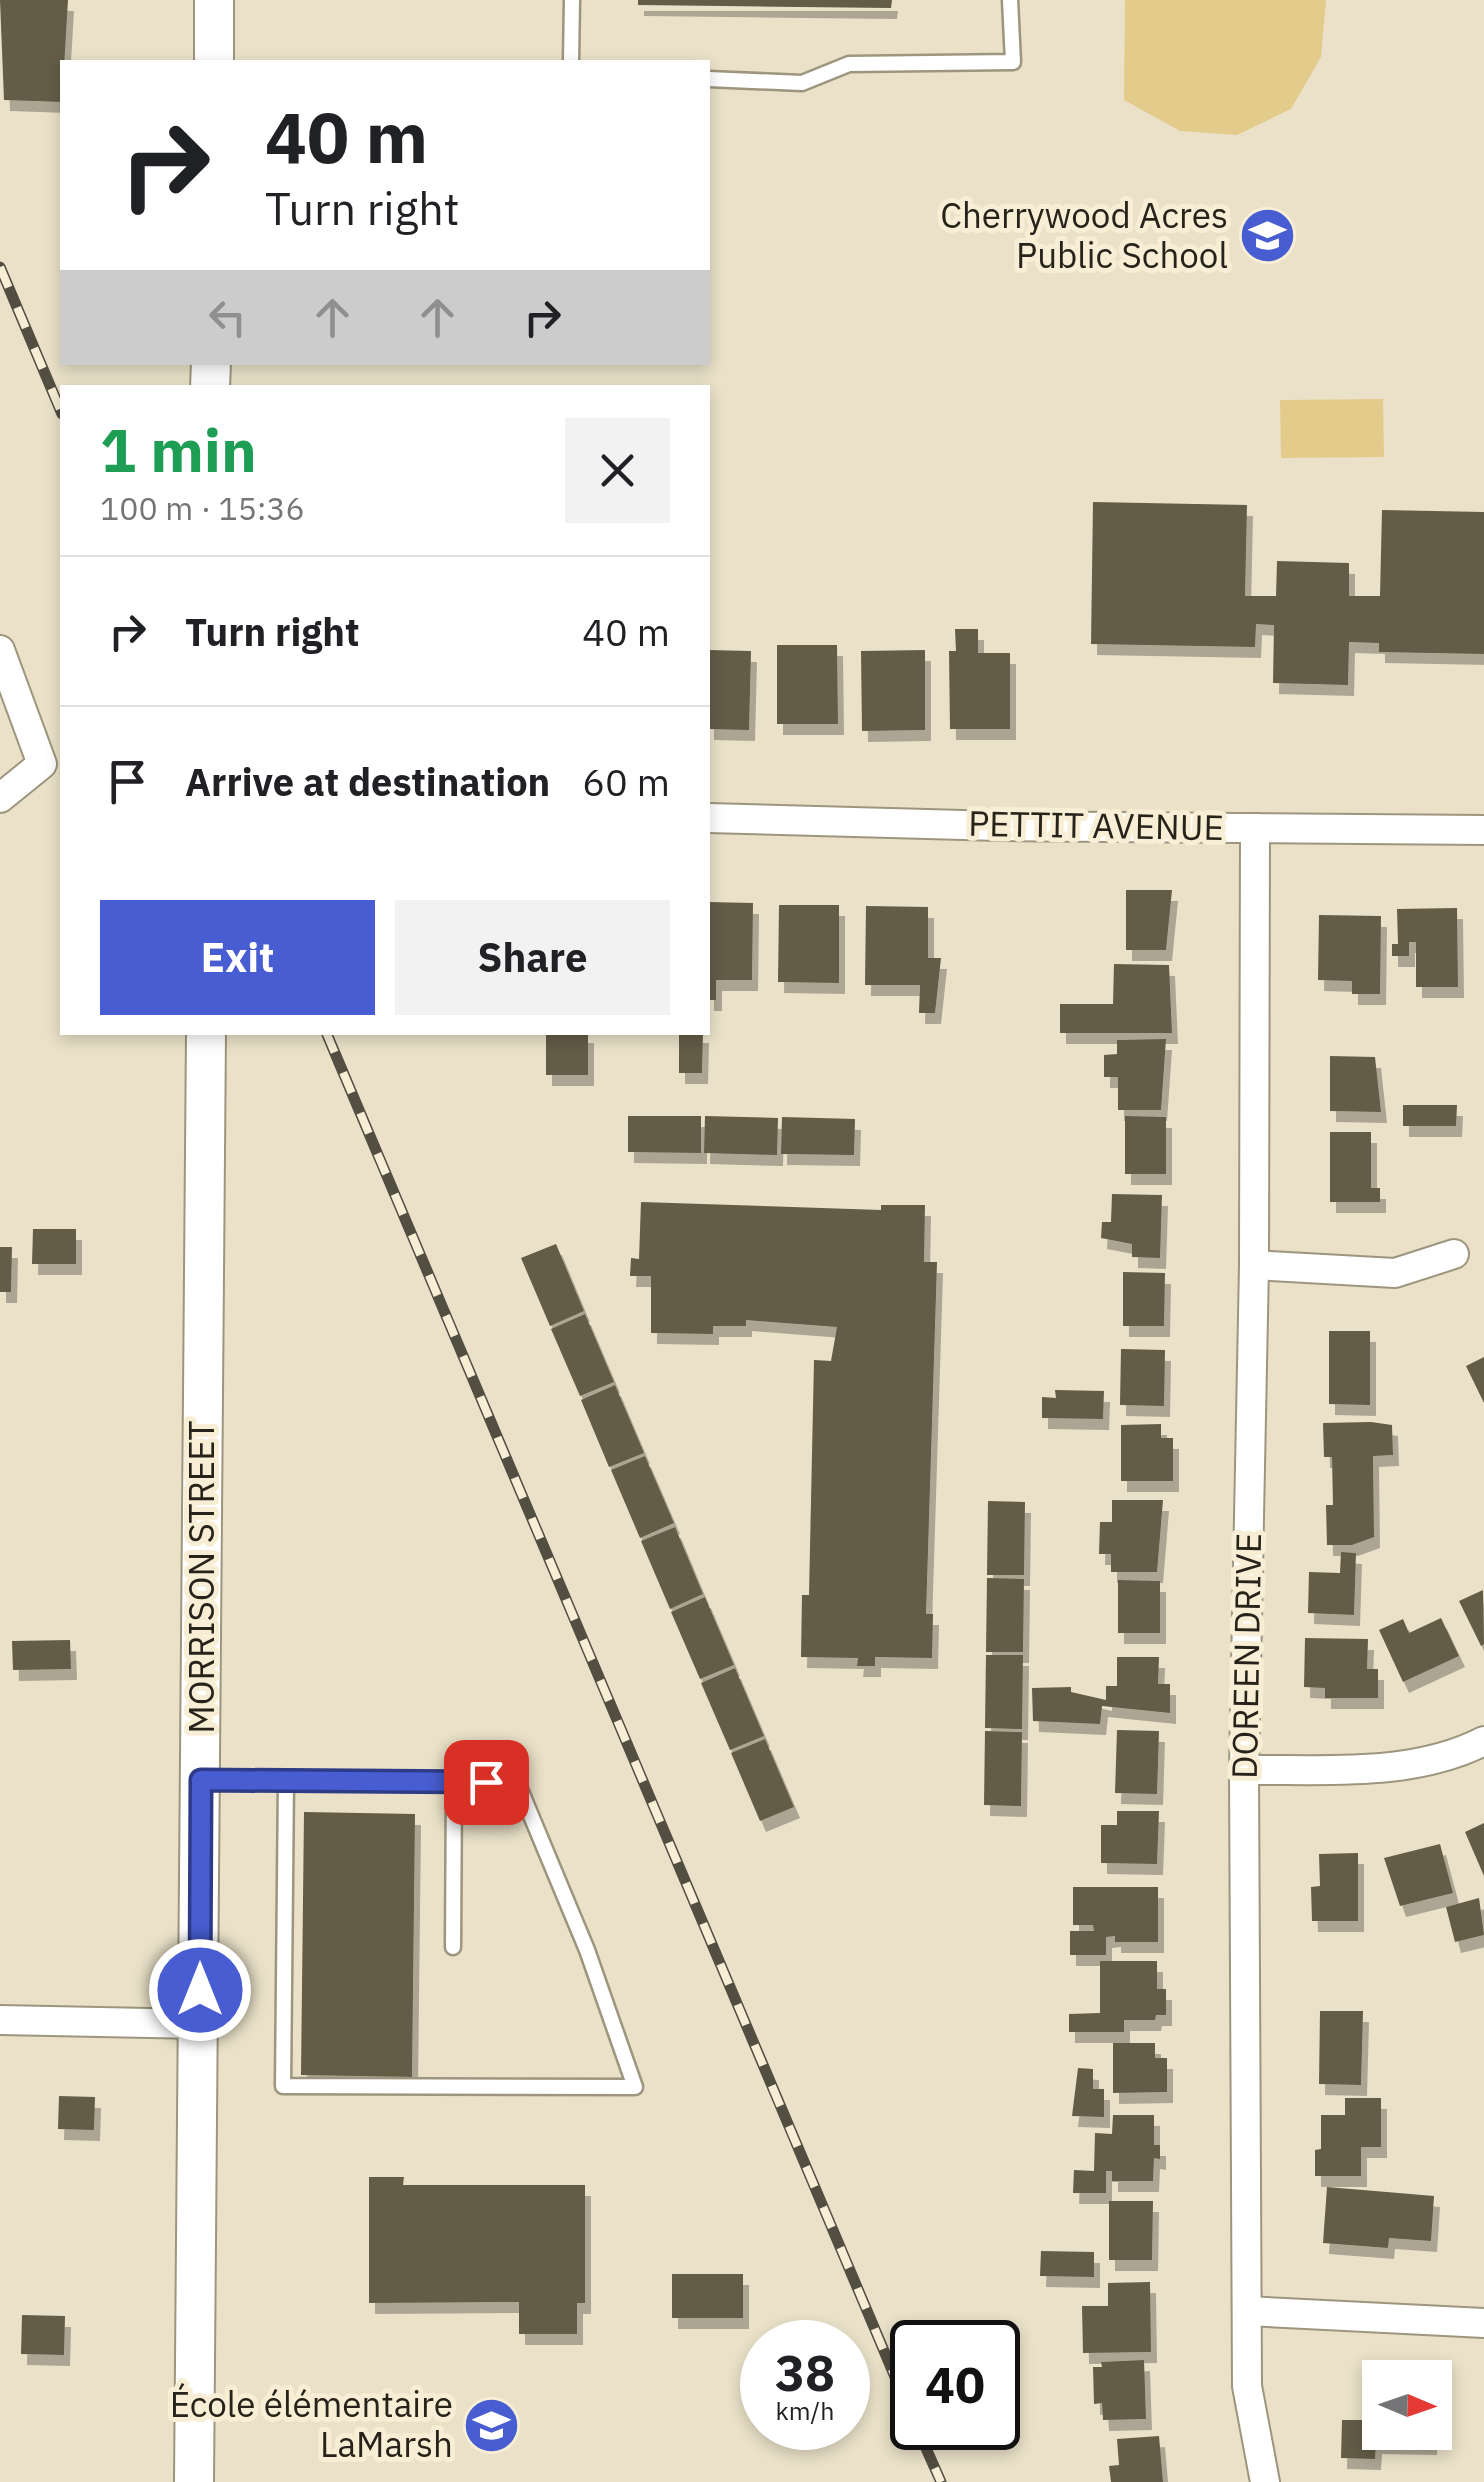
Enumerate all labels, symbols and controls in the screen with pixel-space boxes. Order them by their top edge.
text: 40 m [265,91,428,182]
icon: right [100,100,230,230]
text: Turn right [265,179,460,237]
place label: Cherrywood Acres Public School [940,192,1228,278]
school or university icon: Cherrywood Acres Public School [1237,206,1297,266]
icon: left [200,290,255,345]
icon: ahead [305,290,360,345]
icon: ahead [410,290,465,345]
icon: right [515,290,570,345]
text: 1 min [100,410,257,489]
button: close [565,418,670,523]
text: 100 m · 15:36 [100,487,305,529]
icon: right [100,604,155,659]
text: Turn right [185,607,360,656]
text: 40 m [582,607,670,656]
icon: arrive [100,754,155,809]
text: Arrive at destination [185,757,550,806]
text: 60 m [582,757,670,806]
street label: PETTIT AVENUE [968,800,1224,850]
button: Exit [100,900,375,1015]
button: Share [395,900,670,1015]
street label: MORRISON STREET [178,1420,224,1734]
street label: DOREEN DRIVE [1221,1533,1271,1779]
pin [444,1740,529,1825]
icon: arrive [459,1755,514,1810]
position arrow [148,1938,252,2042]
speed limit sign: 40 [890,2320,1020,2450]
text: 38 [775,2340,835,2405]
north arrow [1362,2360,1452,2450]
map controls [1362,2360,1452,2450]
place label: École élémentaire LaMarsh [170,2381,453,2467]
text: km/h [776,2394,834,2427]
school or university icon: École élémentaire LaMarsh [462,2395,522,2455]

